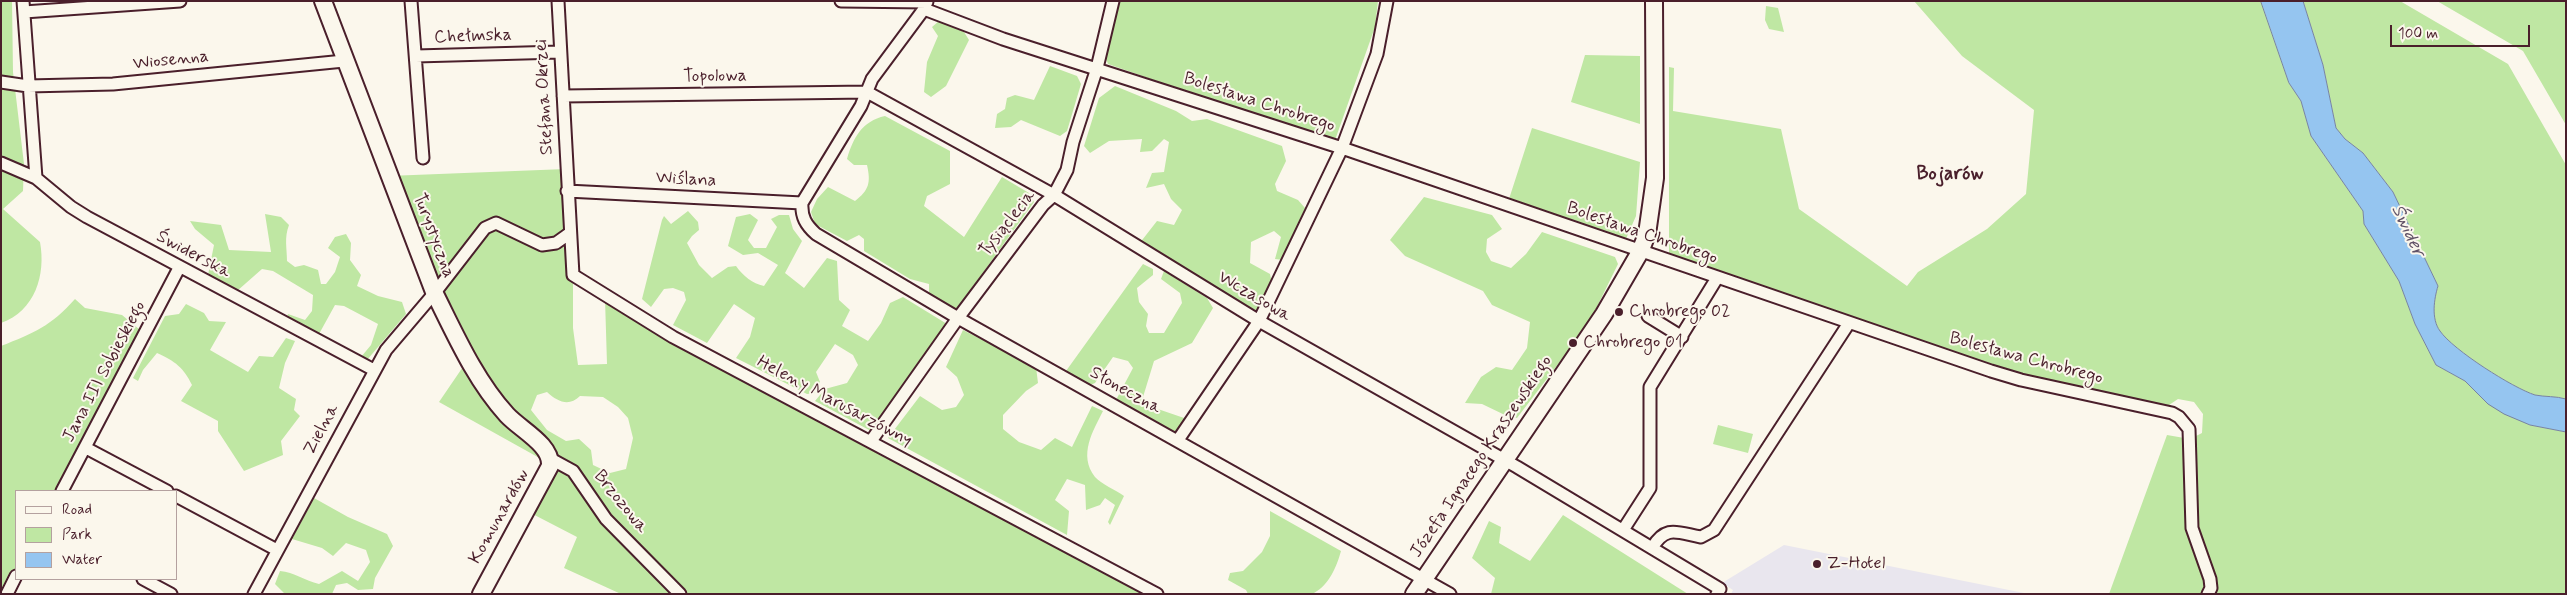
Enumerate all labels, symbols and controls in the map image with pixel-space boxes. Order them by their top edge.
scale bar [2392,15,2532,47]
text: 100 m [2398,24,2438,44]
street label: Chełmska [434,25,512,49]
street label: Stefana Okrzei [531,38,559,156]
street label: Wiosenna [132,46,210,76]
street label: Topolowa [683,66,747,88]
street label: Bolesława Chrobrego [1181,68,1337,138]
district label: Bojarów [1917,164,1983,186]
street label: Wiślana [655,168,717,192]
street label: Tysiąclecia [975,186,1041,262]
street label: Turystyczna [407,191,459,281]
street label: Bolesława Chrobrego [1564,198,1720,270]
water label: Świder [2385,201,2429,261]
street label: Świderska [152,226,234,284]
street label: Wczasowa [1214,267,1294,327]
street label: Jana III Sobieskiego [59,298,151,446]
place label: Chrobrego 02 [1629,301,1731,323]
marker: Chrobrego 02 [1613,306,1625,318]
street label: Bolesława Chrobrego [1947,328,2105,390]
place label: Chrobrego 01 [1583,332,1683,354]
marker: Chrobrego 01 [1567,337,1579,349]
street label: Heleny Marusarzówny [753,352,915,452]
street label: Józefa Ignacego Kraszewskiego [1406,352,1558,562]
street label: Słoneczna [1086,363,1164,419]
street label: Zielna [300,401,344,459]
street label: Komunardów [465,466,535,568]
street label: Brzozowa [588,466,652,538]
legend [15,490,178,580]
text: Road [62,500,92,520]
text: Park [62,525,92,545]
text: Water [62,550,102,570]
place label: Z-Hotel [1827,553,1885,575]
marker: Z-Hotel [1811,558,1823,570]

